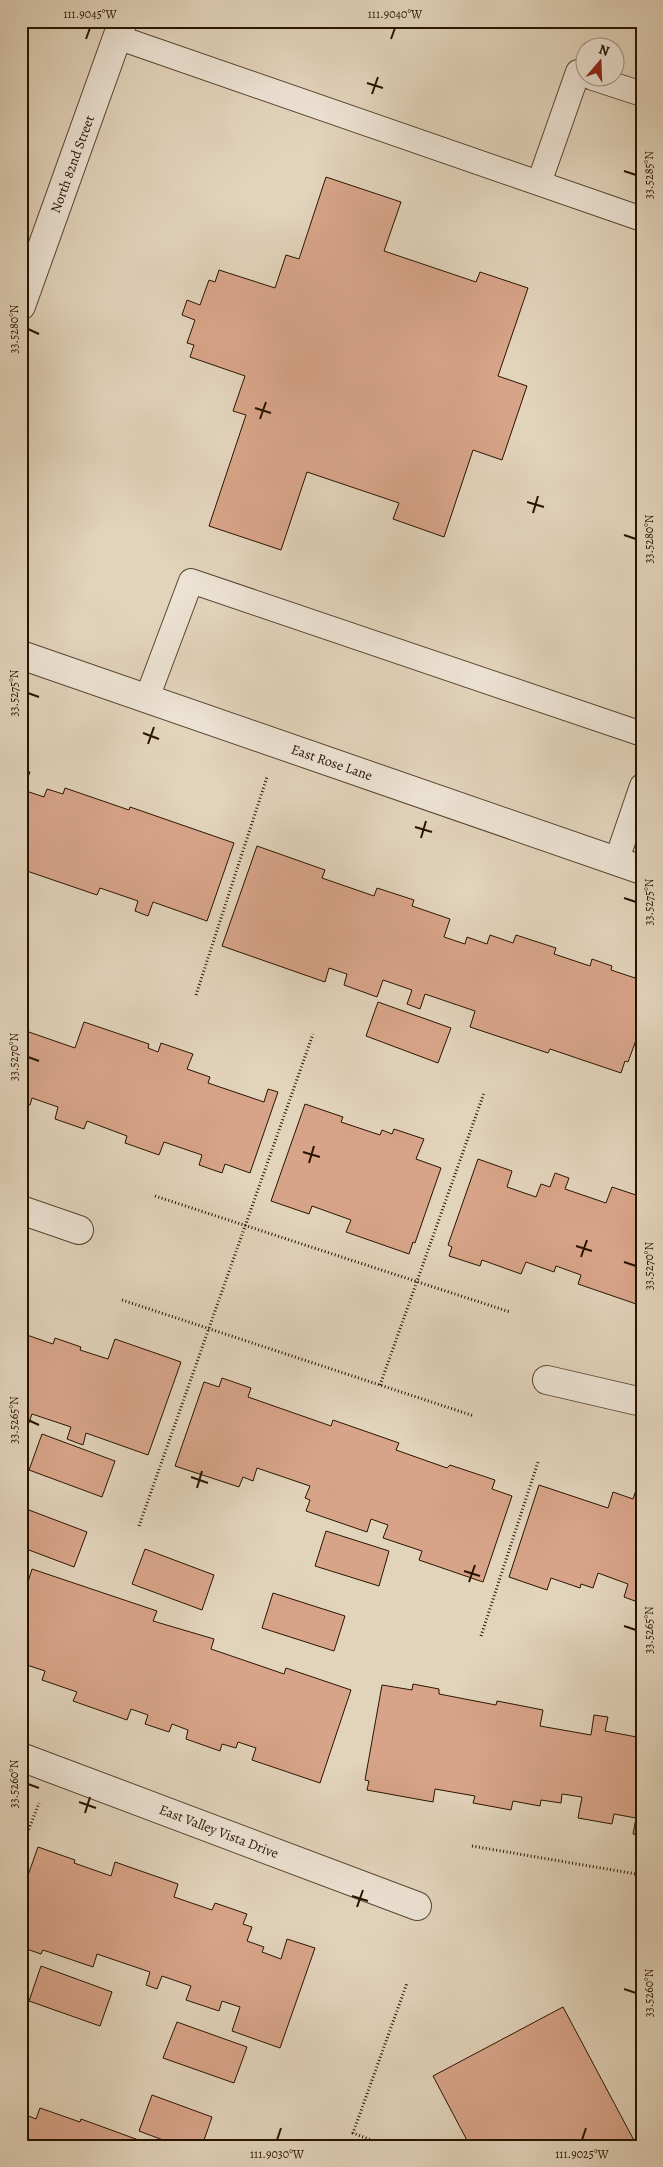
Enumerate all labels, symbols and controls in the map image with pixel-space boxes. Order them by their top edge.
text: 111.9045°W [63,6,117,22]
text: 111.9040°W [368,6,423,22]
north arrow [576,38,626,88]
text: N [596,40,612,61]
street label: North 82nd Street [46,112,99,216]
text: 33.5285°N [641,151,657,199]
text: 33.5280°N [6,304,22,353]
text: 33.5280°N [641,514,657,563]
text: 33.5275°N [6,669,22,716]
street label: East Rose Lane [289,740,375,785]
text: 33.5275°N [641,878,657,925]
text: 33.5270°N [6,1033,22,1081]
text: 33.5270°N [641,1242,657,1290]
text: 33.5265°N [6,1396,22,1444]
text: 33.5265°N [641,1606,657,1654]
text: 33.5260°N [6,1759,22,1808]
street label: East Valley Vista Drive [156,1800,281,1863]
text: 33.5260°N [641,1968,657,2017]
text: 111.9030°W [250,2146,305,2162]
text: 111.9025°W [555,2146,610,2162]

